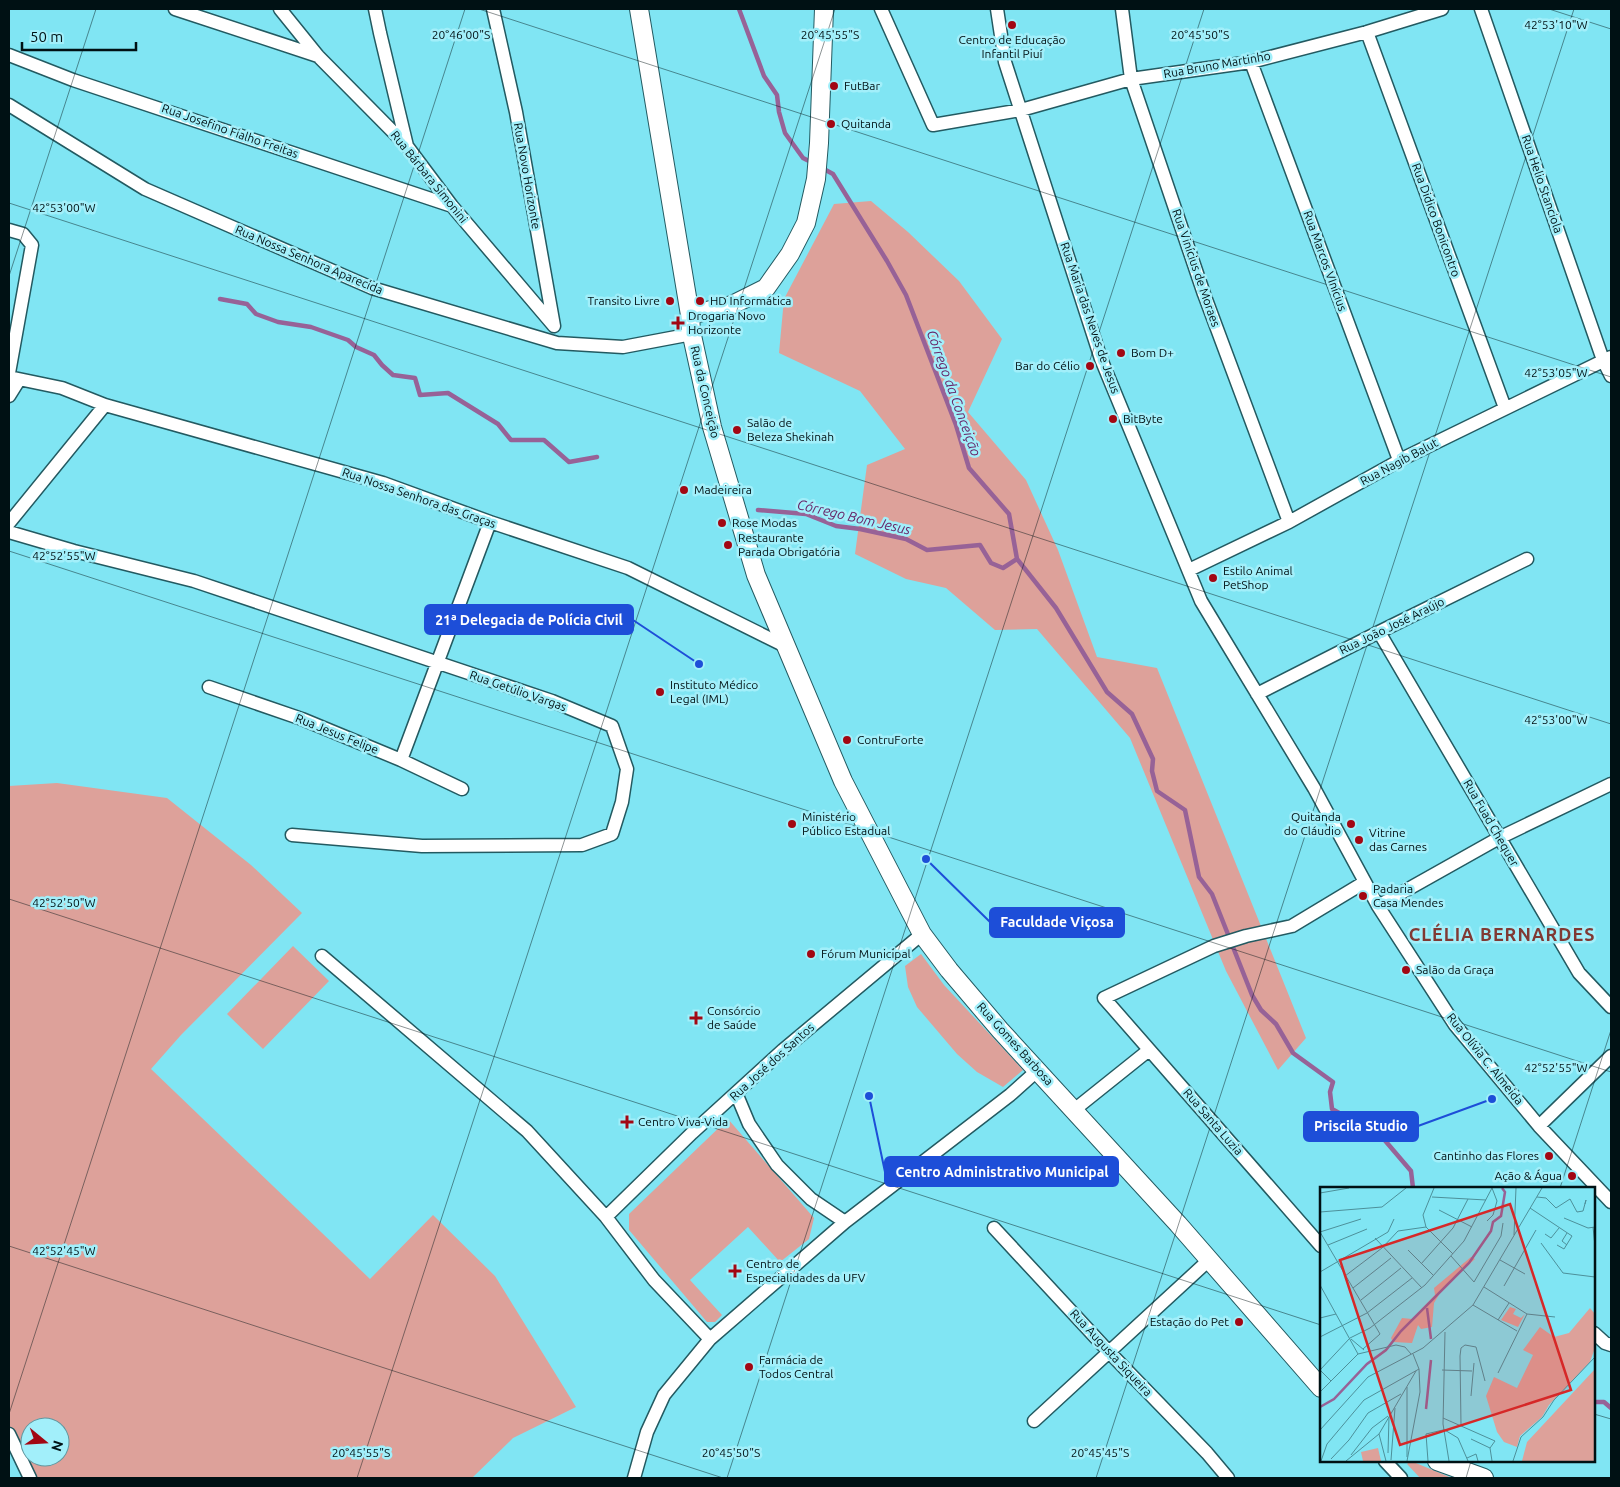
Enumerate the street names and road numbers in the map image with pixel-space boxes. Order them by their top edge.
street label: Rua Bruno Martinho [1162,49,1271,80]
street label: Rua Josefino Fialho Freitas [160,101,300,160]
street label: Rua Novo Horizonte [512,122,543,230]
street label: Rua Bárbara Simonini [388,128,470,225]
street label: Rua Helio Stanciola [1520,133,1565,235]
street label: Rua Didico Bonicontro [1410,161,1463,278]
street label: Rua Vinícius de Moraes [1170,207,1223,328]
street label: Rua Marcos VInícius [1301,209,1350,313]
street label: Rua Nossa Senhora Aparecida [233,222,385,297]
street label: Rua Maria das Neves de Jesus [1058,240,1123,395]
street label: Rua da Conceição [689,345,722,439]
street label: Rua Nagib Balut [1358,435,1440,488]
street label: Rua Nossa Senhora das Graças [340,465,498,530]
street label: Rua João José Araújo [1337,595,1446,657]
street label: Rua Getúlio Vargas [468,668,568,713]
street label: Rua Jesus Felipe [294,711,381,756]
street label: Rua Fuad Chequer [1461,777,1522,869]
street label: Rua Gomes Barbosa [975,1000,1056,1088]
street label: Rua Olívia C. Almeida [1445,1010,1526,1107]
street label: Rua José dos Santos [727,1020,817,1103]
street label: Rua Santa Luzia [1181,1086,1246,1158]
street label: Rua Augusta Siqueira [1068,1307,1155,1399]

